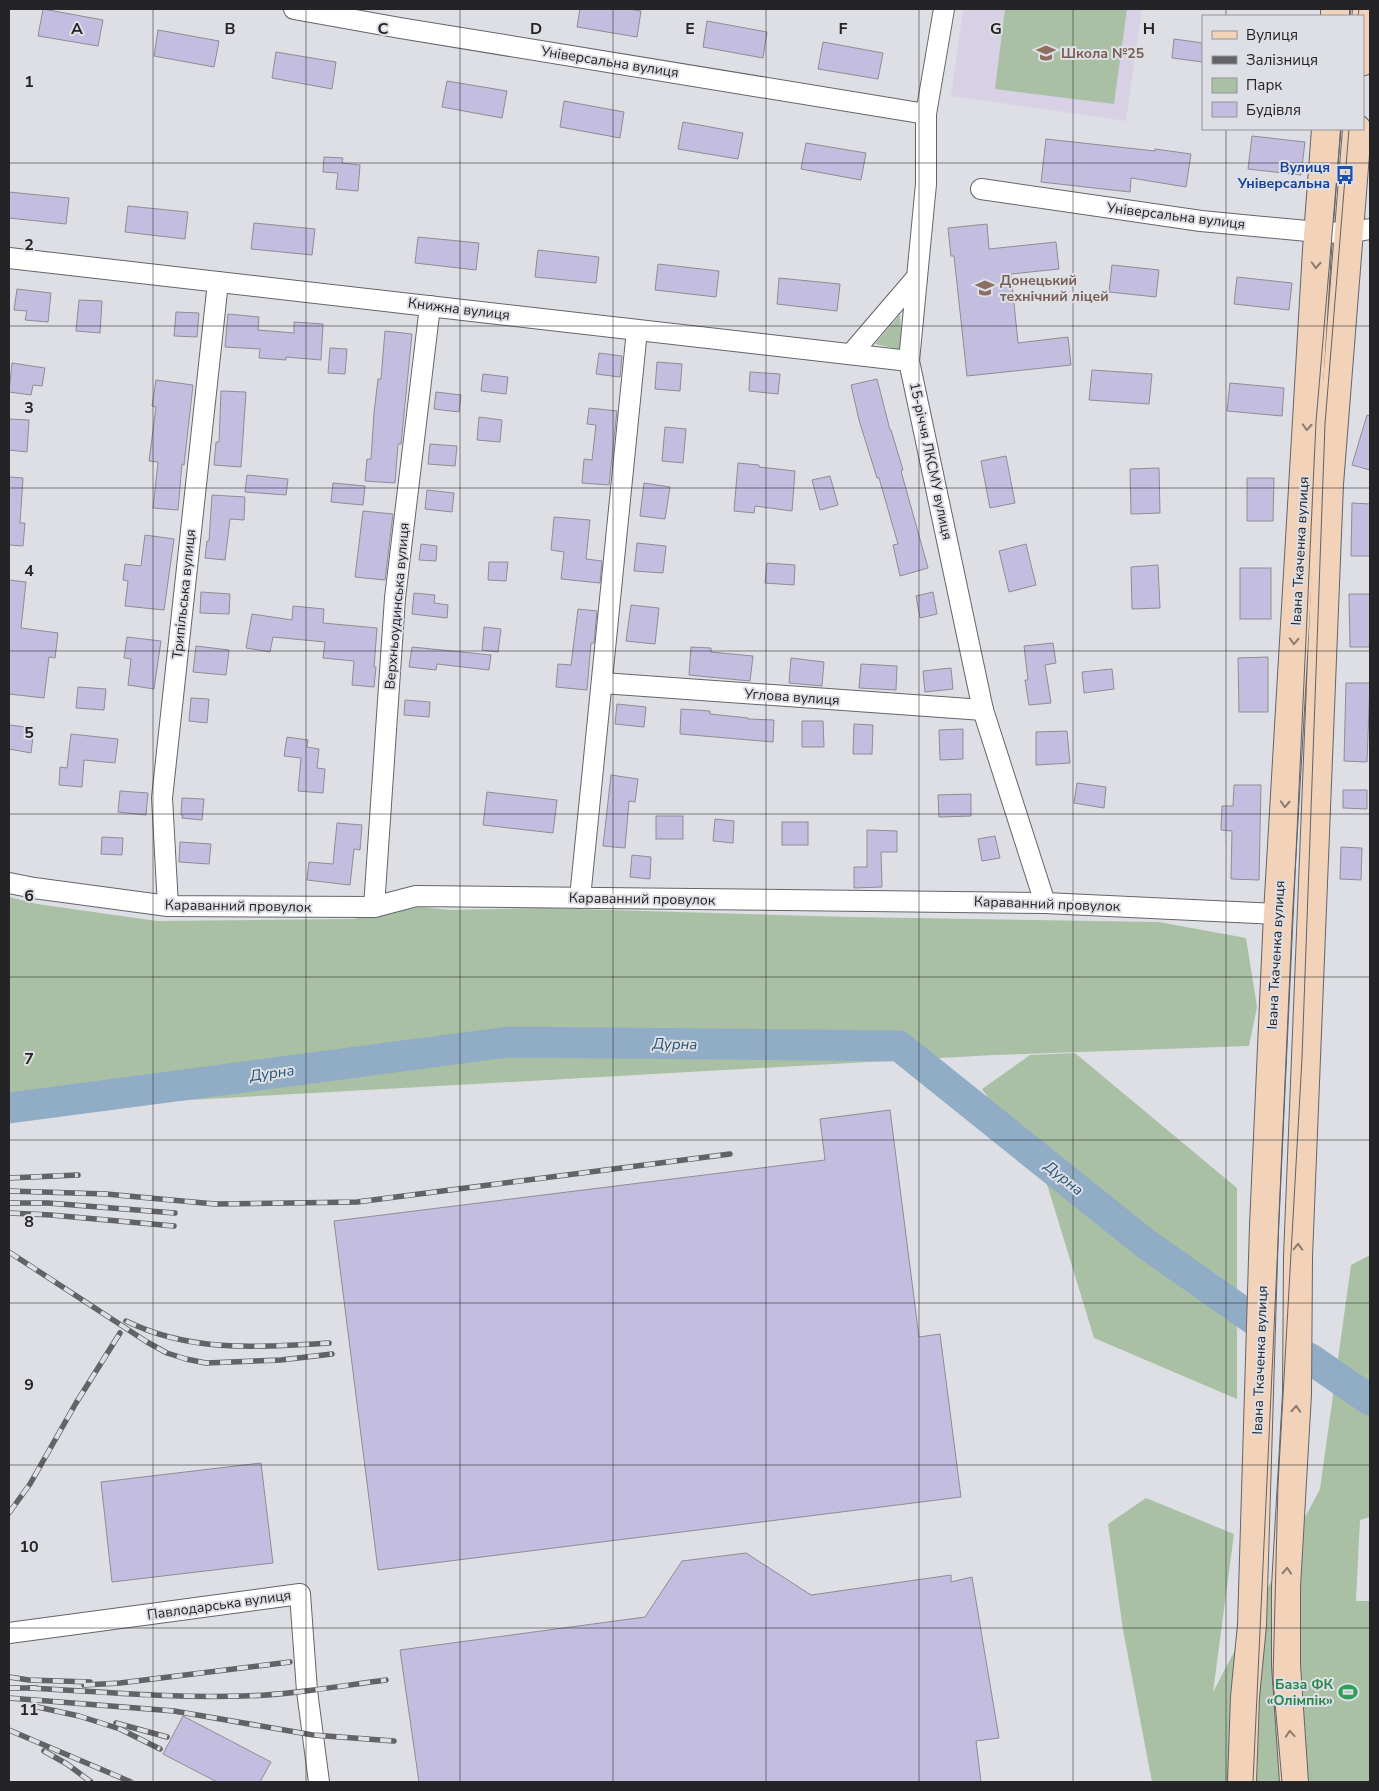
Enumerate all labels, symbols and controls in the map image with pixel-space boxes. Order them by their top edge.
legend [1202,15,1364,130]
text: A [71,18,83,40]
text: B [224,18,236,40]
text: C [378,18,389,40]
text: D [530,18,542,40]
text: E [685,18,695,40]
text: F [839,18,848,40]
text: G [990,18,1002,40]
text: H [1143,18,1155,40]
text: Вулиця [1246,25,1298,45]
street label: Універсальна вулиця [539,42,680,82]
school or university icon: Школа №25 [1035,42,1057,64]
place label: Школа №25 [1061,44,1144,63]
text: Залізниця [1246,50,1318,70]
text: 1 [24,71,34,93]
text: Парк [1246,75,1282,95]
text: Будівля [1246,100,1301,120]
place label: Вулиця Універсальна [1237,158,1330,193]
bus stop icon: Вулиця Універсальна [1334,164,1356,186]
street label: Універсальна вулиця [1105,198,1246,234]
text: 2 [24,234,34,256]
one-way arrow [1311,261,1322,269]
place label: Донецький технічний ліцей [1000,271,1109,306]
school or university icon: Донецький технічний ліцей [974,277,996,299]
street label: Книжна вулиця [407,293,511,325]
street label: 15-річчя ЛКСМУ вулиця [905,380,957,542]
text: 3 [24,397,34,419]
one-way arrow [1301,423,1312,431]
street label: Івана Ткаченка вулиця [1287,476,1313,626]
street label: Верхньоудинська вулиця [380,522,414,690]
street label: Трипільська вулиця [168,528,200,660]
text: 4 [24,560,34,582]
one-way arrow [1289,638,1300,646]
street label: Углова вулиця [743,684,840,710]
text: 5 [24,722,34,744]
one-way arrow [1279,800,1290,808]
street label: Івана Ткаченка вулиця [1263,880,1289,1030]
text: 6 [24,885,34,907]
street label: Караванний провулок [569,888,716,910]
street label: Караванний провулок [974,892,1121,916]
street label: Караванний провулок [165,895,312,917]
water label: Дурна [651,1034,698,1054]
text: 7 [24,1048,34,1070]
water label: Дурна [247,1060,296,1086]
water label: Дурна [1039,1155,1088,1200]
text: 8 [24,1211,34,1233]
one-way arrow [1293,1242,1303,1250]
street label: Івана Ткаченка вулиця [1248,1285,1272,1435]
text: 9 [24,1374,34,1396]
one-way arrow [1290,1405,1301,1413]
text: 10 [19,1536,39,1558]
one-way arrow [1281,1567,1292,1575]
street label: Павлодарська вулиця [146,1585,292,1625]
place label: База ФК «Олімпік» [1267,1675,1334,1710]
sports icon: База ФК «Олімпік» [1337,1681,1359,1703]
text: 11 [19,1699,39,1721]
one-way arrow [1285,1729,1296,1737]

